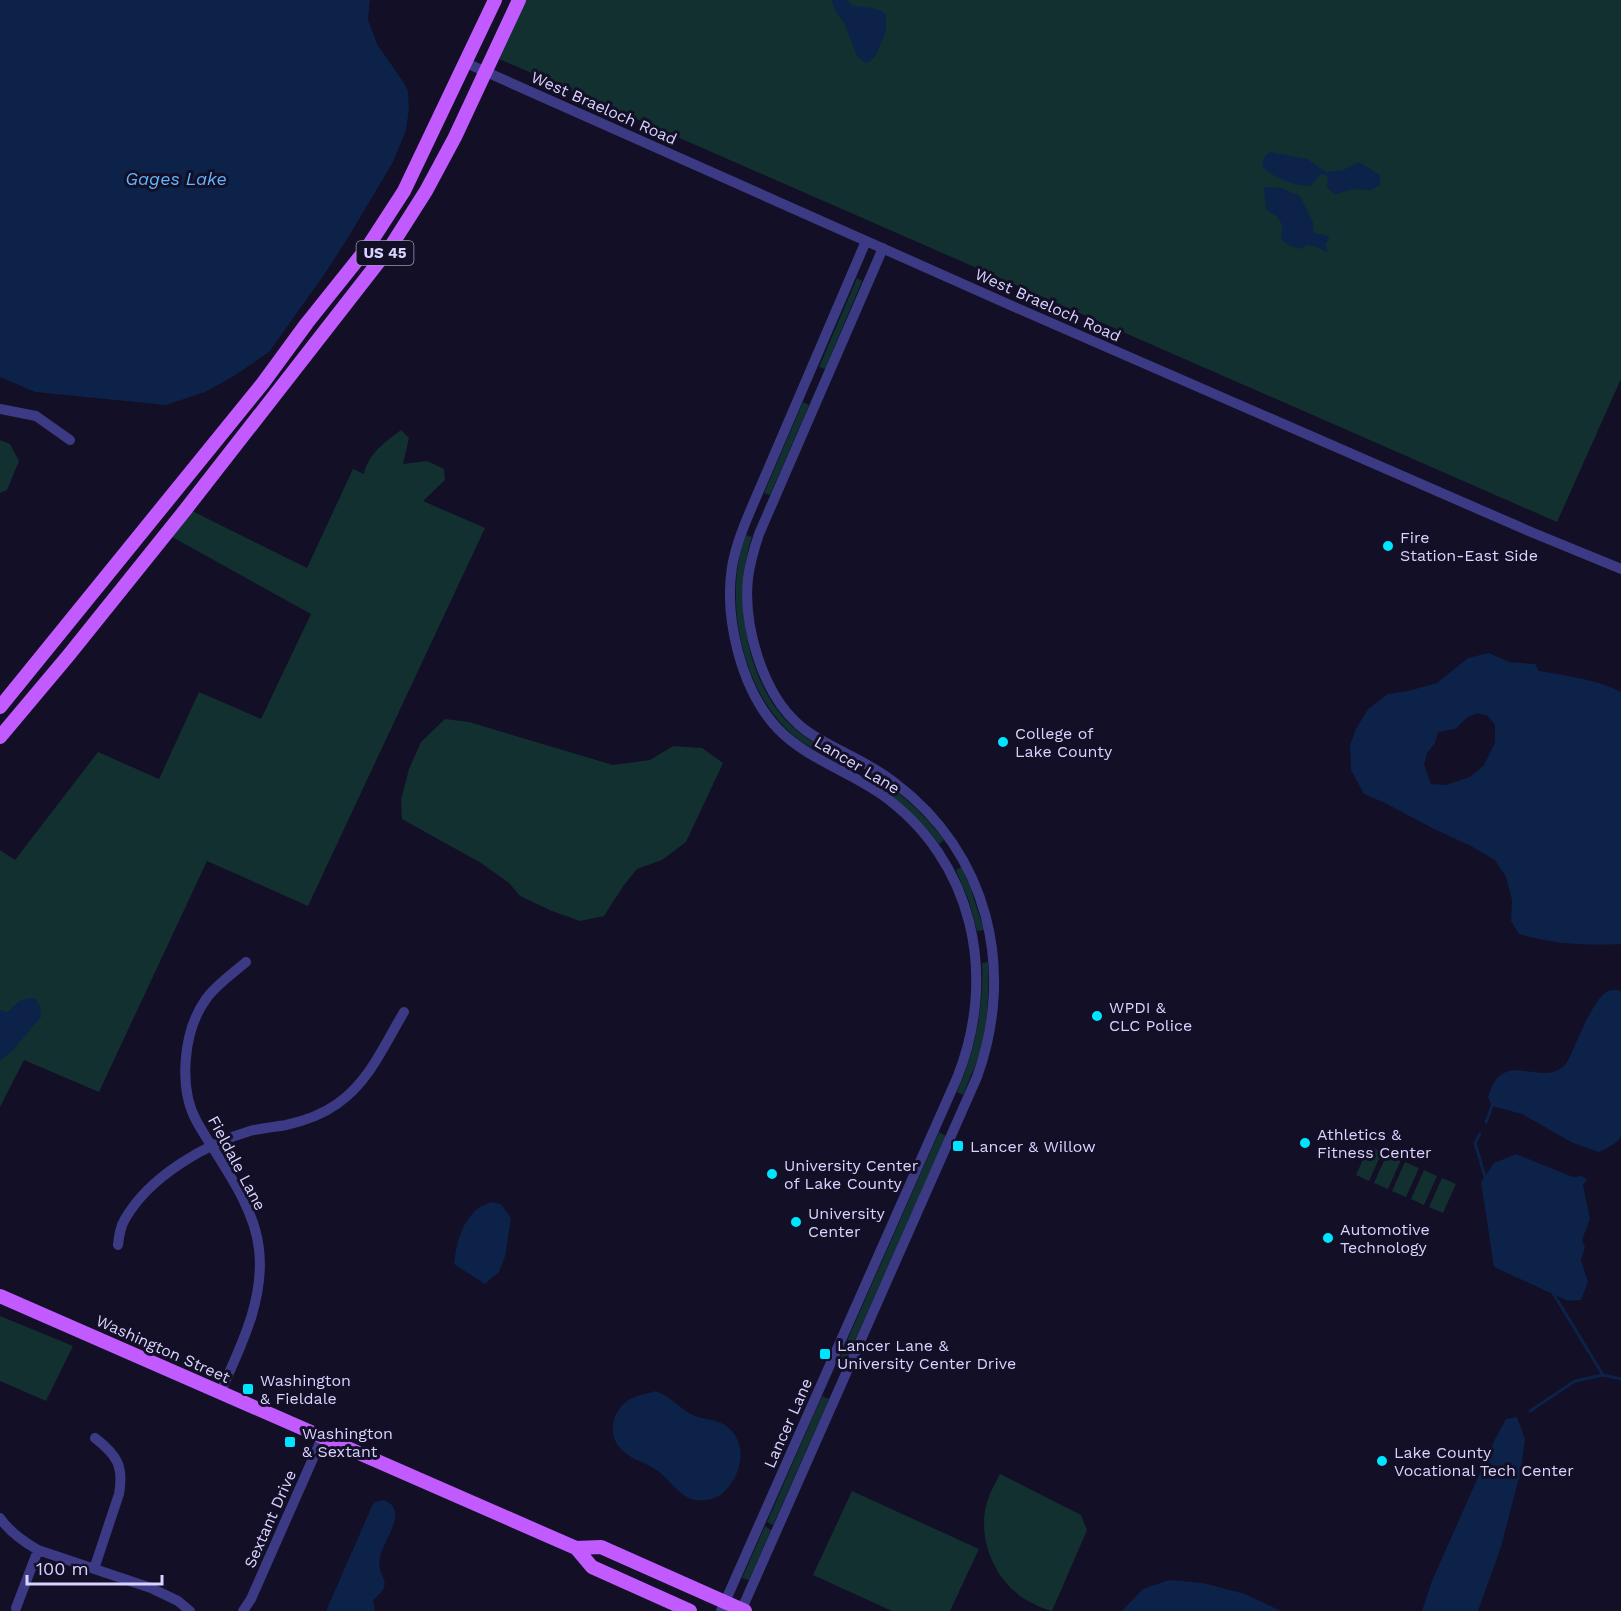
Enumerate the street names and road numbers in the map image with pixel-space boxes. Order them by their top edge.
street label: West Braeloch Road [528,67,680,149]
road number: US 45 [356,241,414,265]
street label: West Braeloch Road [972,264,1124,346]
street label: Lancer Lane [811,732,903,798]
street label: Fieldale Lane [204,1112,270,1214]
street label: Washington Street [93,1311,233,1387]
street label: Lancer Lane [760,1375,816,1471]
street label: Sextant Drive [240,1467,300,1571]

